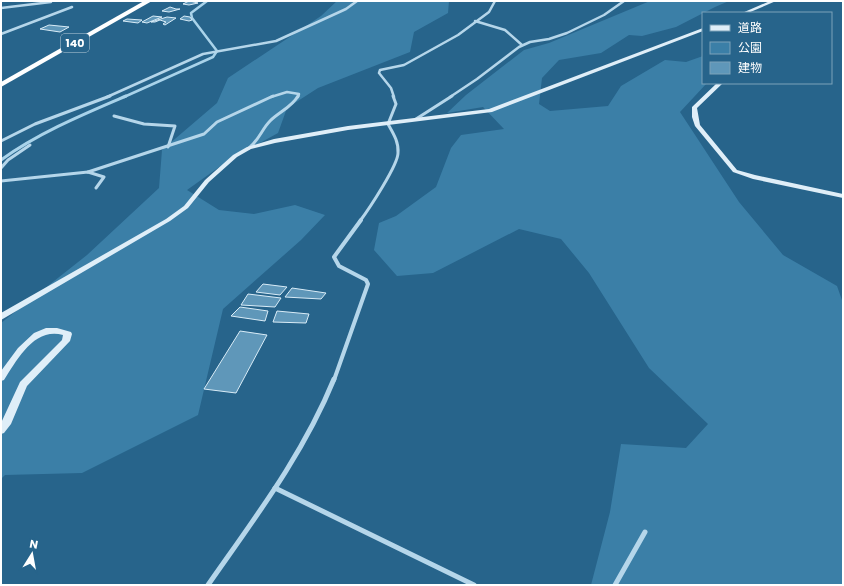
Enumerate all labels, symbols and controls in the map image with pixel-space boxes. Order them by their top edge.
legend [702,12,832,84]
text: 道路 [738,19,762,36]
road number: 140 [61,34,89,52]
text: 公園 [738,39,762,56]
text: 建物 [738,59,762,76]
north arrow [12,534,52,574]
text: N [28,536,39,553]

